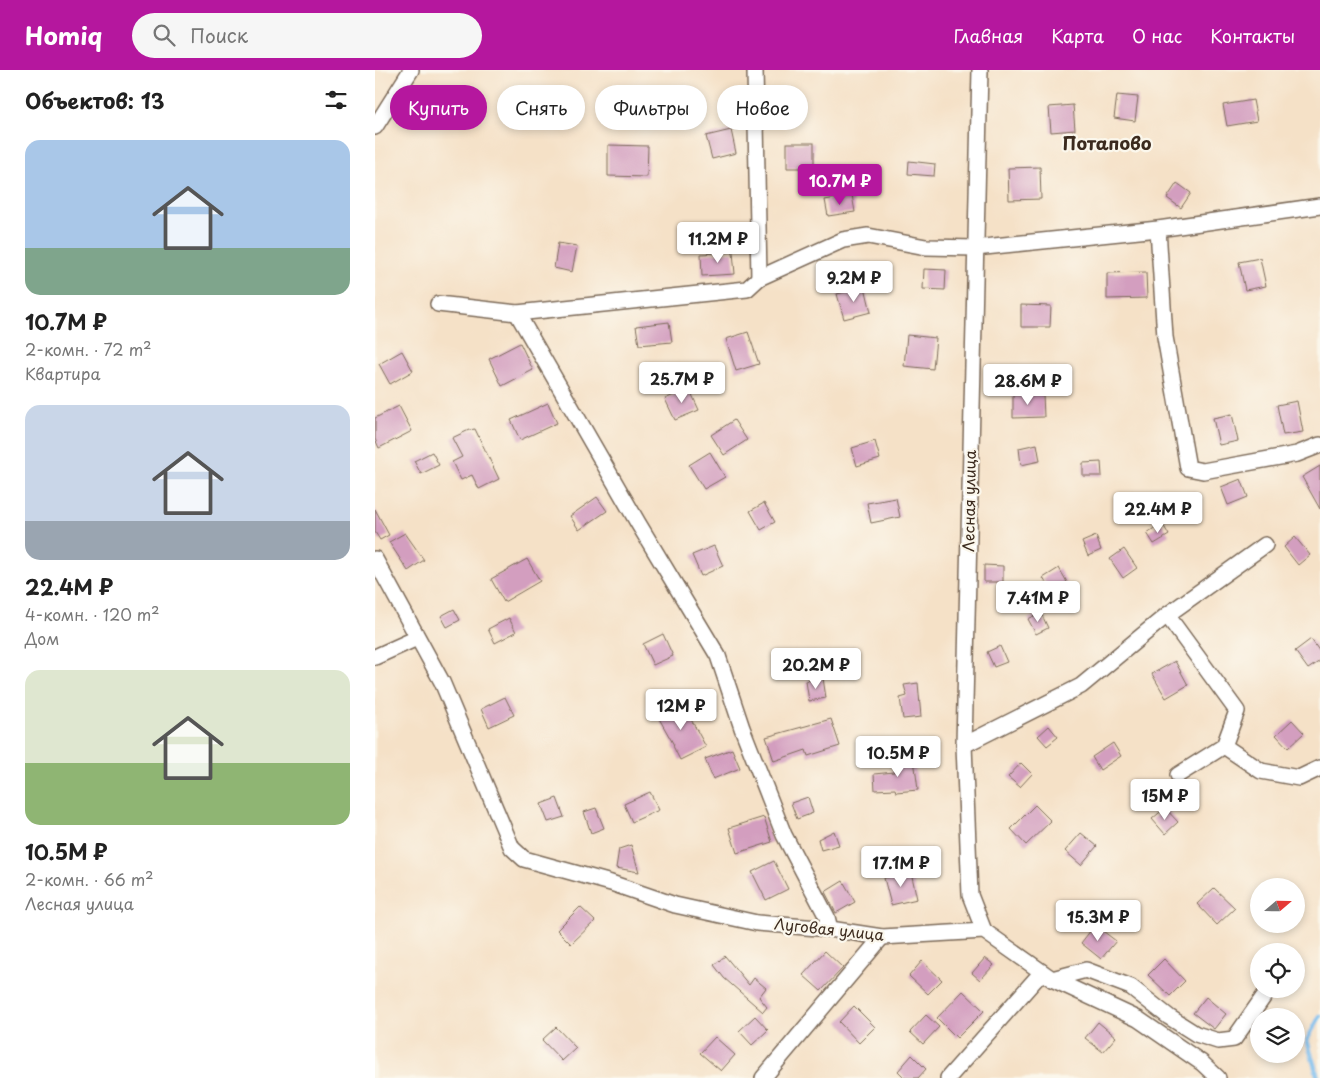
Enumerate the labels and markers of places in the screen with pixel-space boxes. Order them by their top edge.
pin: 10.7M ₽ [794,164,886,206]
pin: 11.2M ₽ [672,222,764,264]
pin: 9.2M ₽ [813,260,895,303]
pin: 25.7M ₽ [636,362,728,404]
pin: 28.6M ₽ [982,364,1074,406]
pin: 22.4M ₽ [1112,492,1204,534]
pin: 7.41M ₽ [992,580,1084,623]
pin: 20.2M ₽ [770,648,862,690]
pin: 12M ₽ [646,688,716,731]
pin: 10.5M ₽ [852,736,944,778]
pin: 15M ₽ [1130,778,1200,821]
pin: 17.1M ₽ [855,846,947,888]
pin: 15.3M ₽ [1052,900,1144,942]

